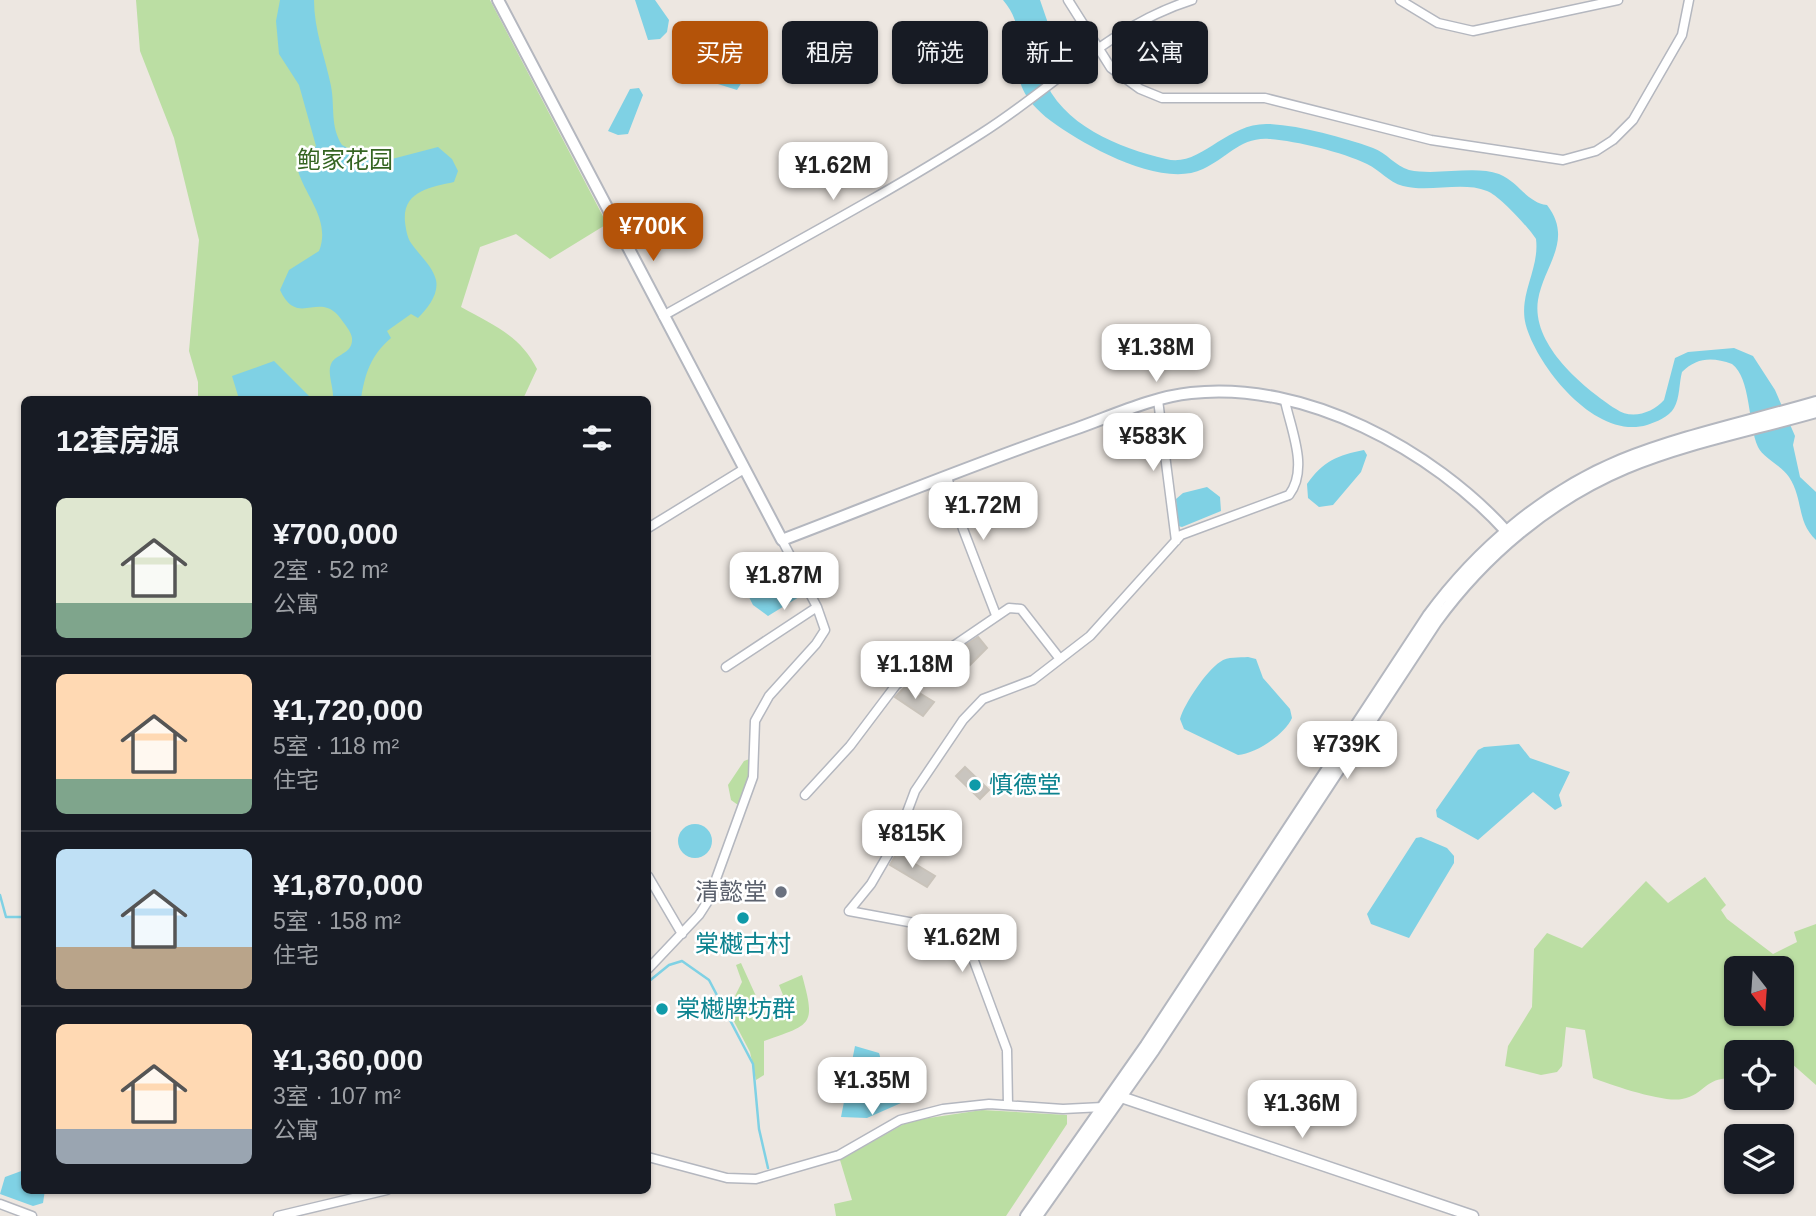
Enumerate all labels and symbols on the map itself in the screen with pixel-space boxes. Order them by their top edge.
pin: ¥1.62M [776,142,890,202]
park label: 鲍家花园 [297,146,393,173]
pin: ¥700K [604,204,702,263]
pin: ¥1.38M [1099,324,1213,384]
pin: ¥583K [1104,414,1202,473]
pin: ¥1.72M [926,482,1040,542]
pin: ¥1.87M [727,552,841,612]
pin: ¥1.18M [858,642,972,701]
pin: ¥739K [1298,722,1396,781]
place label: 慎德堂 [989,771,1061,798]
marker: 慎德堂 [967,777,983,793]
pin: ¥815K [863,810,961,870]
place label: 清懿堂 [695,878,767,905]
marker: 清懿堂 [773,884,789,900]
marker: 棠樾古村 [735,910,751,926]
pin: ¥1.62M [905,914,1019,974]
place label: 棠樾古村 [695,930,791,957]
north arrow [1724,956,1794,1026]
place label: 棠樾牌坊群 [676,995,796,1022]
marker: 棠樾牌坊群 [654,1001,670,1017]
pin: ¥1.35M [815,1058,929,1117]
pin: ¥1.36M [1245,1080,1359,1140]

